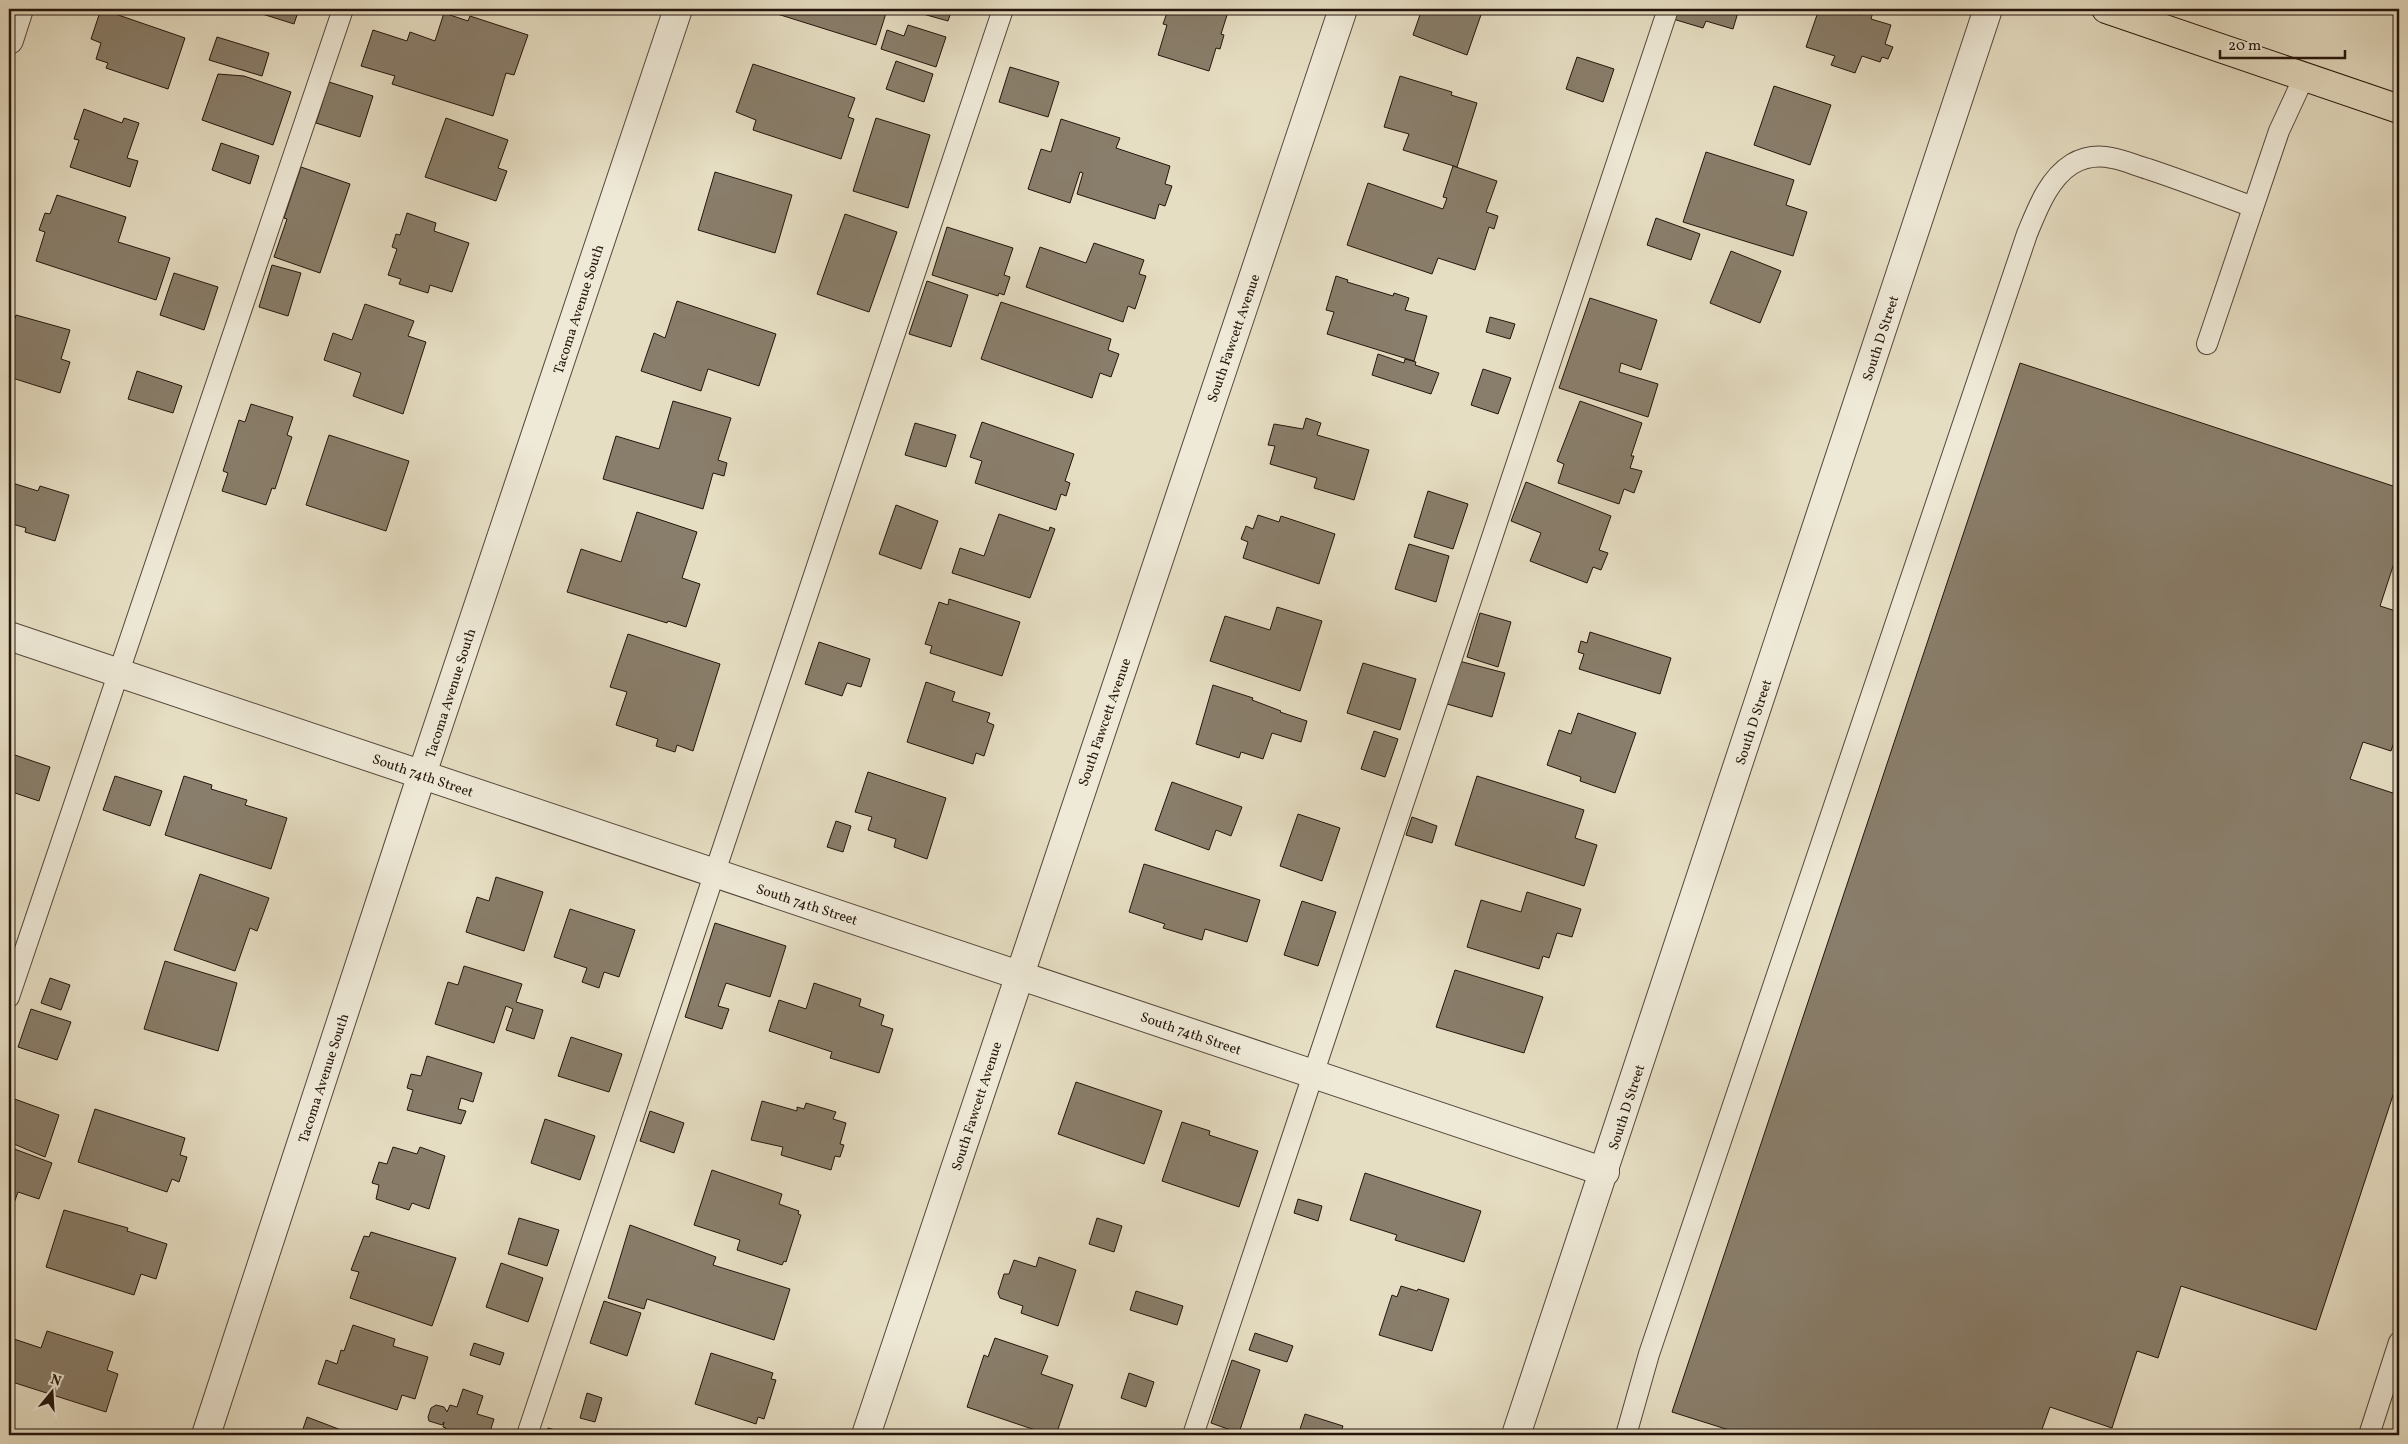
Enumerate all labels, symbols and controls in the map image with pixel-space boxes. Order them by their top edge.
scale bar [2220,28,2346,60]
text: 20 m [2228,36,2261,57]
street label: Tacoma Avenue South [550,242,609,377]
street label: South Fawcett Avenue [1204,271,1265,405]
street label: South D Street [1859,293,1904,384]
street label: Tacoma Avenue South [422,626,481,761]
street label: South Fawcett Avenue [1075,655,1136,789]
street label: South D Street [1732,677,1777,768]
street label: South 74th Street [369,750,476,803]
street label: South 74th Street [753,880,860,931]
street label: South 74th Street [1137,1008,1244,1061]
street label: Tacoma Avenue South [295,1011,354,1146]
street label: South Fawcett Avenue [948,1039,1007,1173]
street label: South D Street [1605,1062,1650,1153]
north arrow [28,1366,78,1416]
text: N [48,1370,63,1392]

